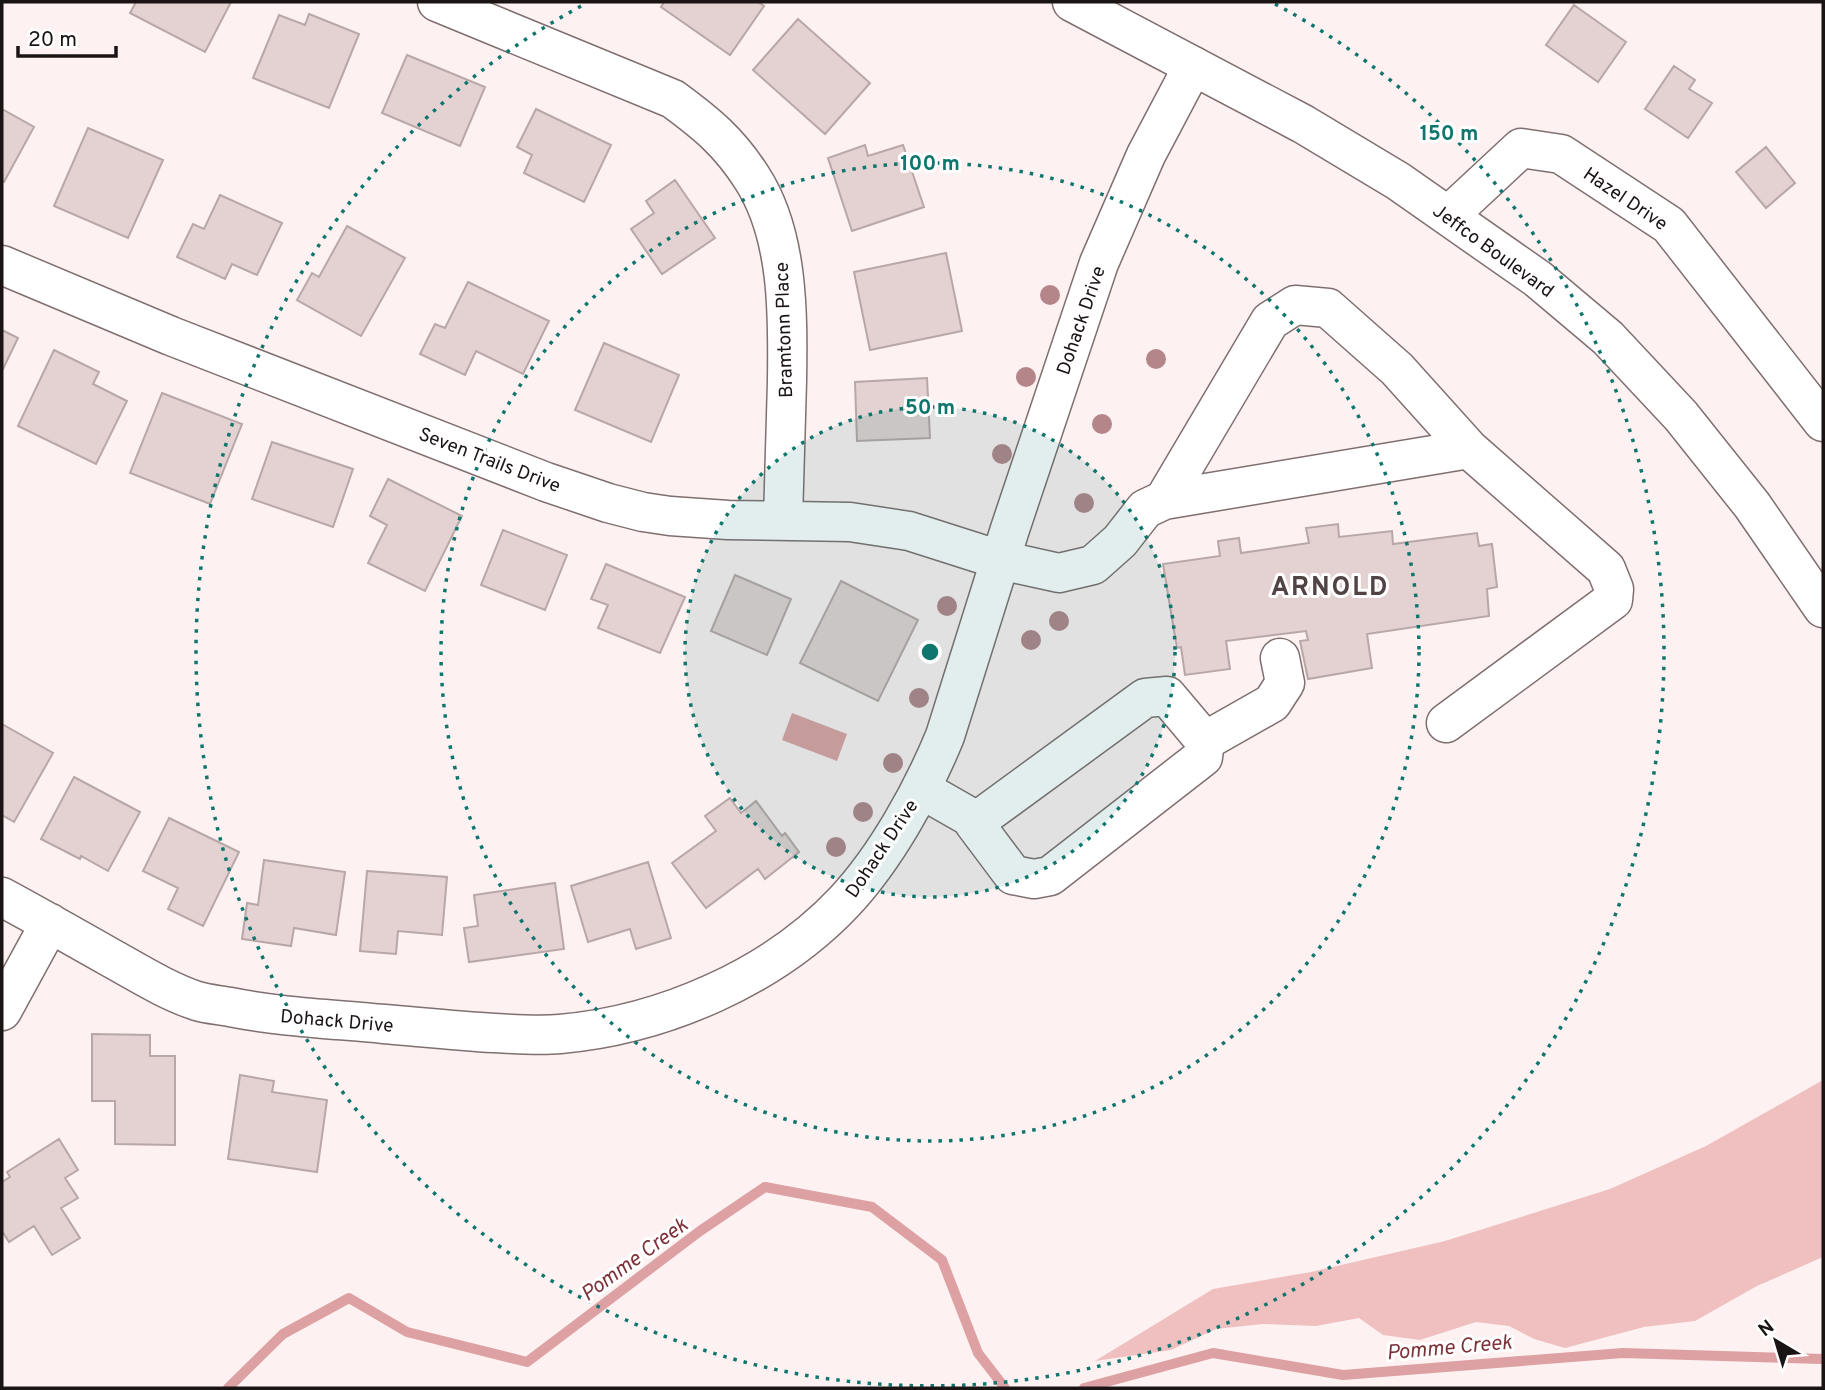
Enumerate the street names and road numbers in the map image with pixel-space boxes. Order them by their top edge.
street label: Hazel Drive [1578,163,1672,237]
street label: Jeffco Boulevard [1427,200,1558,304]
street label: Bramtonn Place [771,261,799,398]
street label: Dohack Drive [1052,263,1112,378]
street label: Seven Trails Drive [415,423,564,499]
street label: Dohack Drive [841,795,924,903]
street label: Dohack Drive [279,1005,394,1039]

